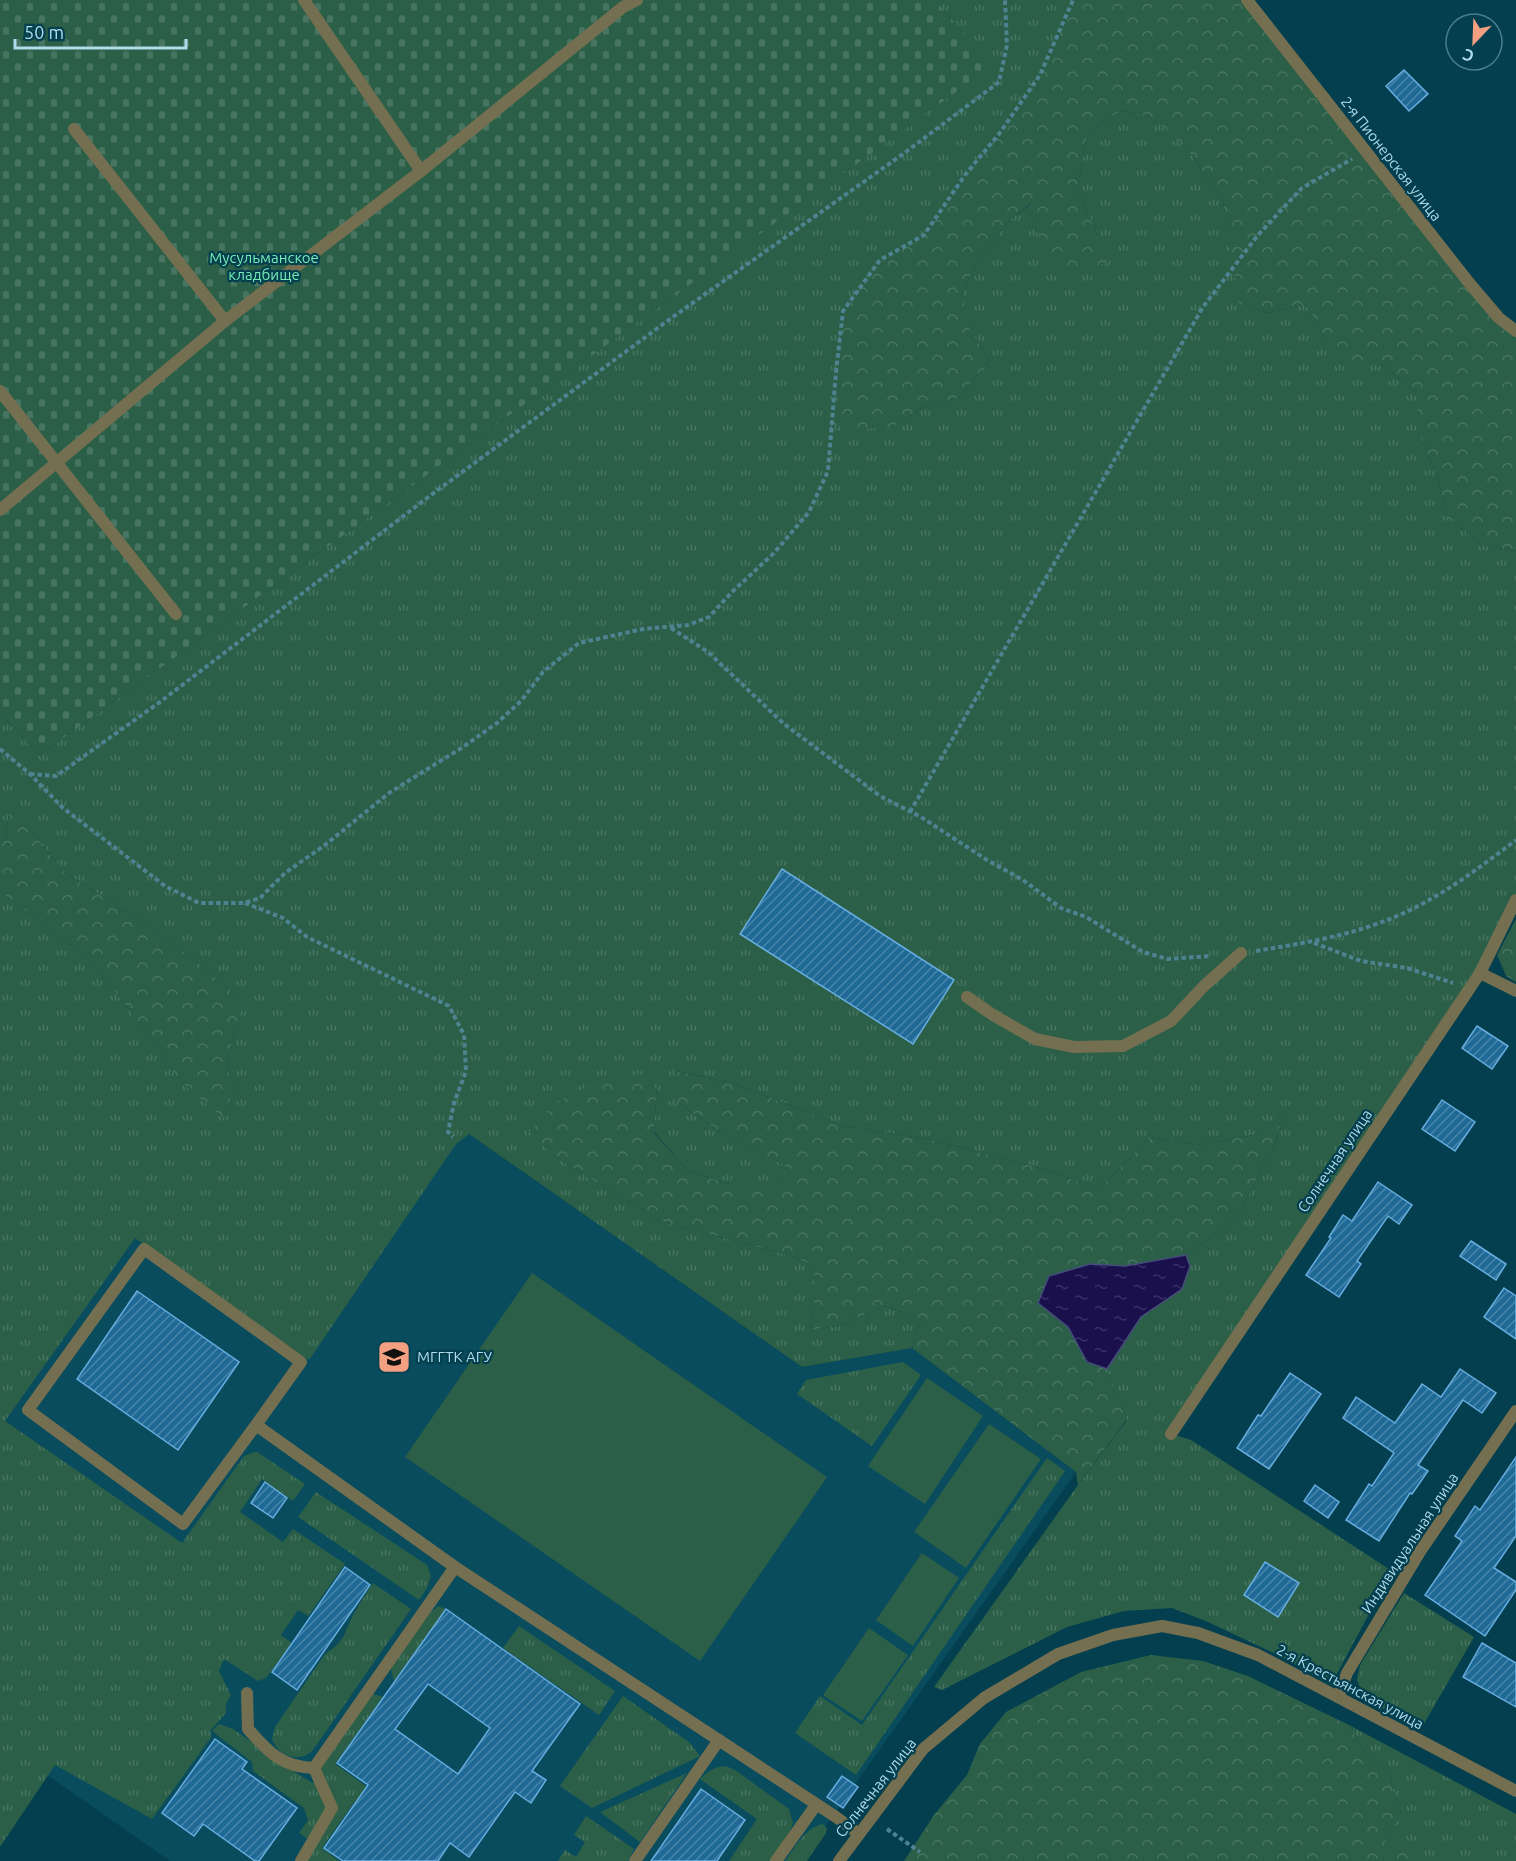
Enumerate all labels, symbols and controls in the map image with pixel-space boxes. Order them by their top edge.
scale bar [15,12,186,50]
north arrow [1444,12,1504,72]
text: 50 m [24,22,64,42]
text: С [1460,46,1476,66]
street label: 2-я Пионерская улица [1338,93,1445,224]
park label: Мусульманское кладбище [209,249,319,283]
street label: Солнечная улица [1294,1106,1375,1215]
school or university icon: МГГТК АГУ [376,1339,412,1375]
place label: МГГТК АГУ [417,1348,493,1365]
street label: Индивидуальная улица [1358,1469,1461,1616]
street label: 2-я Крестьянская улица [1274,1641,1427,1733]
street label: Солнечная улица [832,1735,919,1840]

